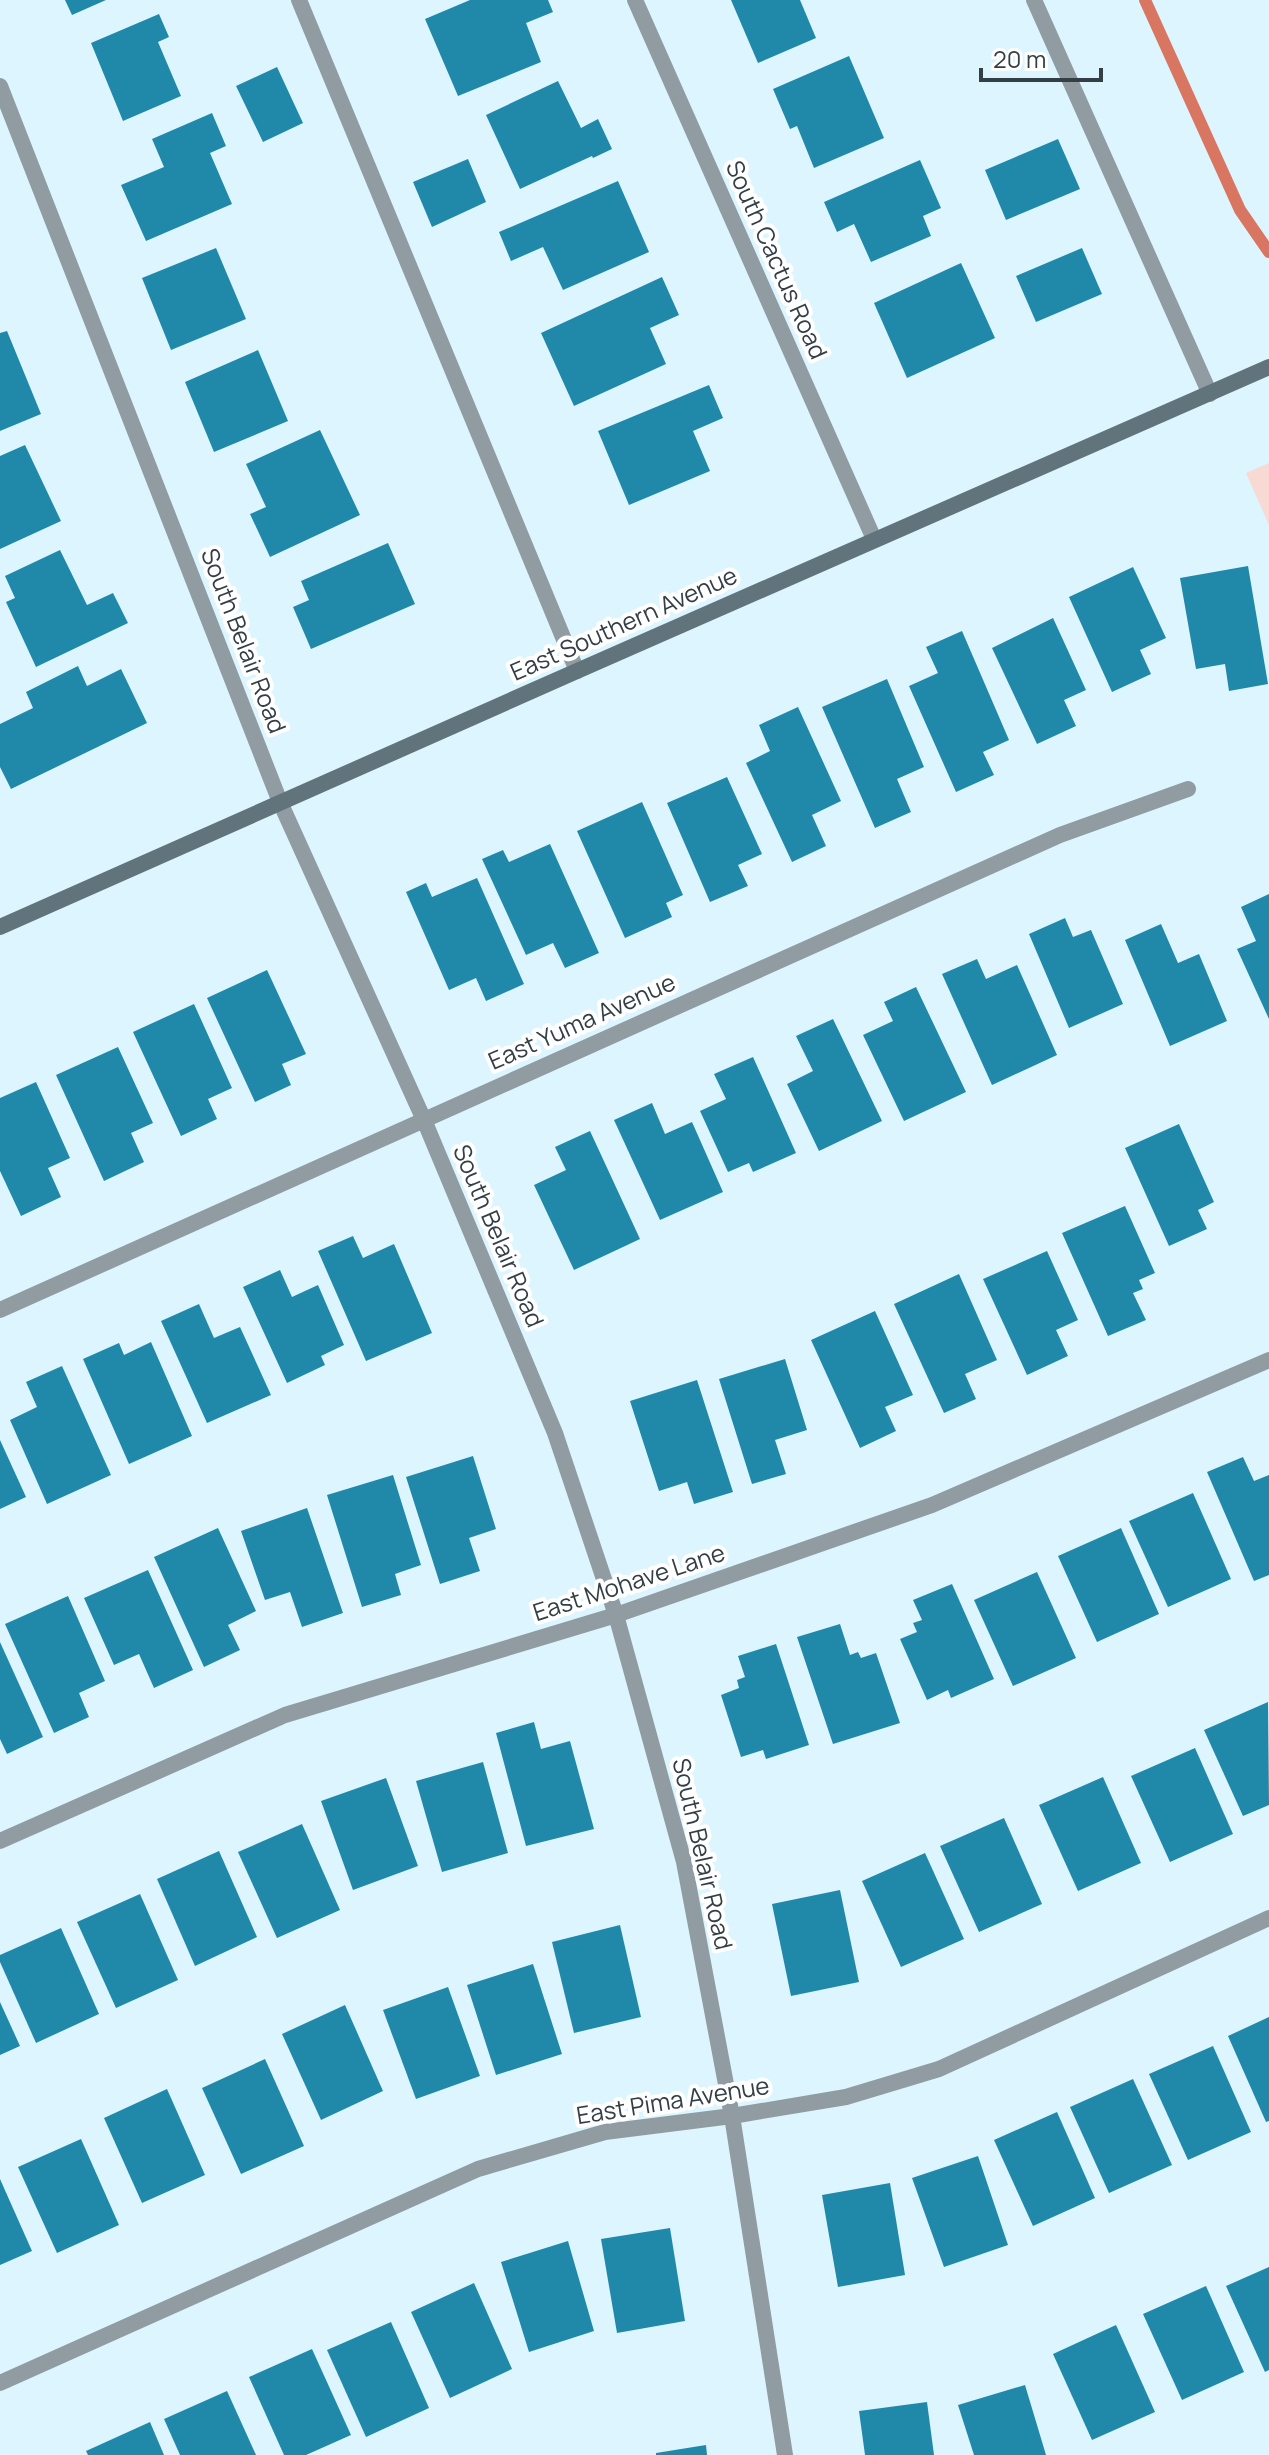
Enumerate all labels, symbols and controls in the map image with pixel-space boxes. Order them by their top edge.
scale bar [981,32,1101,82]
text: 20 m [993,42,1046,75]
street label: South Cactus Road [719,155,836,364]
street label: South Belair Road [194,543,295,738]
street label: East Southern Avenue [505,558,742,688]
street label: East Yuma Avenue [483,965,680,1077]
street label: South Belair Road [446,1139,553,1332]
street label: East Mohave Lane [528,1535,729,1628]
street label: South Belair Road [665,1755,742,1953]
street label: East Pima Avenue [574,2068,772,2131]

